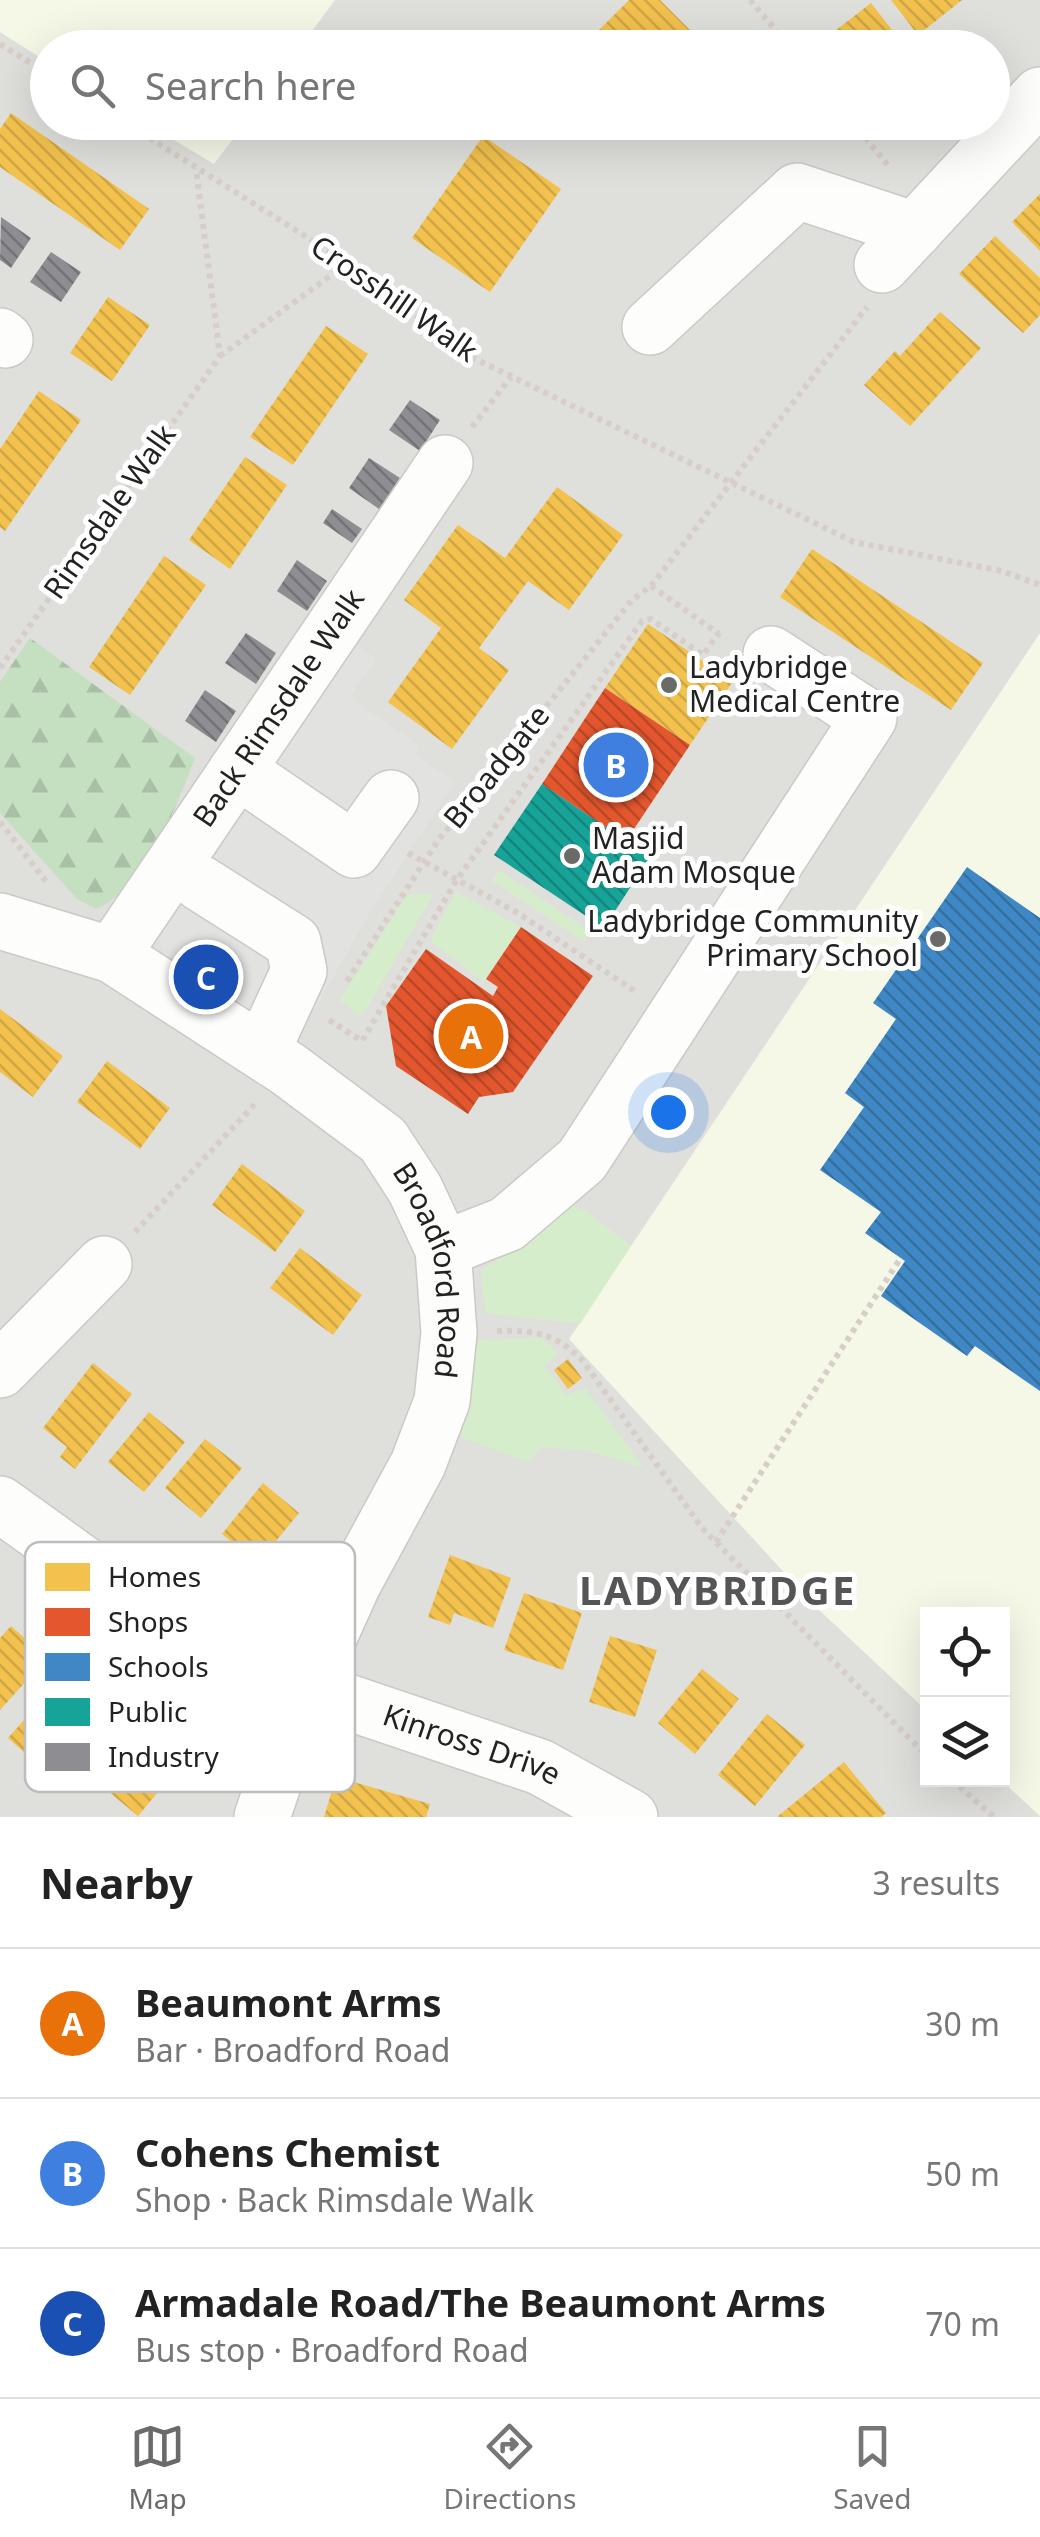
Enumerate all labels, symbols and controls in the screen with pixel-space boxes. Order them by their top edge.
search box [30,30,1010,140]
icon: search [65,58,120,113]
text: Search here [145,59,356,111]
street label: Crosshill Walk [303,225,487,371]
street label: Rimsdale Walk [33,416,184,607]
street label: Back Rimsdale Walk [183,580,373,834]
place label: Ladybridge Medical Centre [689,646,900,721]
marker: Ladybridge Medical Centre [658,674,680,696]
street label: Broadgate [433,696,558,836]
pin: B [584,728,648,802]
place label: Masjid Adam Mosque [592,817,796,892]
marker: Masjid Adam Mosque [561,845,583,867]
place label: Ladybridge Community Primary School [587,900,919,975]
marker: Ladybridge Community Primary School [927,928,949,950]
pin: C [174,940,238,1014]
pin: A [438,998,504,1074]
your location [643,1087,694,1138]
street label: Broadford Road [384,1154,472,1380]
legend [25,1542,355,1792]
text: Homes [108,1557,201,1595]
district label: LADYBRIDGE [579,1562,857,1617]
text: Shops [108,1602,188,1640]
map controls [920,1607,1010,1787]
button: locate [920,1607,1010,1697]
text: Schools [108,1647,209,1685]
text: Public [108,1692,187,1730]
street label: Kinross Drive [378,1693,569,1794]
button: layers [920,1697,1010,1787]
text: Industry [108,1737,219,1775]
text: Nearby [40,1854,193,1911]
text: 3 results [873,1861,1000,1904]
text: Beaumont Arms [135,1976,442,2028]
text: A [61,2002,84,2045]
text: 30 m [925,2002,1000,2045]
text: Bar · Broadford Road [135,2028,450,2071]
text: Cohens Chemist [135,2126,440,2178]
text: B [62,2152,83,2195]
text: 50 m [925,2152,1000,2195]
text: Shop · Back Rimsdale Walk [135,2178,534,2221]
text: Armadale Road/The Beaumont Arms [135,2276,826,2328]
text: C [62,2302,83,2345]
text: 70 m [925,2302,1000,2345]
text: Bus stop · Broadford Road [135,2328,529,2371]
tab: Map [128,2419,187,2517]
tab: Directions [444,2419,576,2517]
tab: Saved [833,2419,912,2517]

